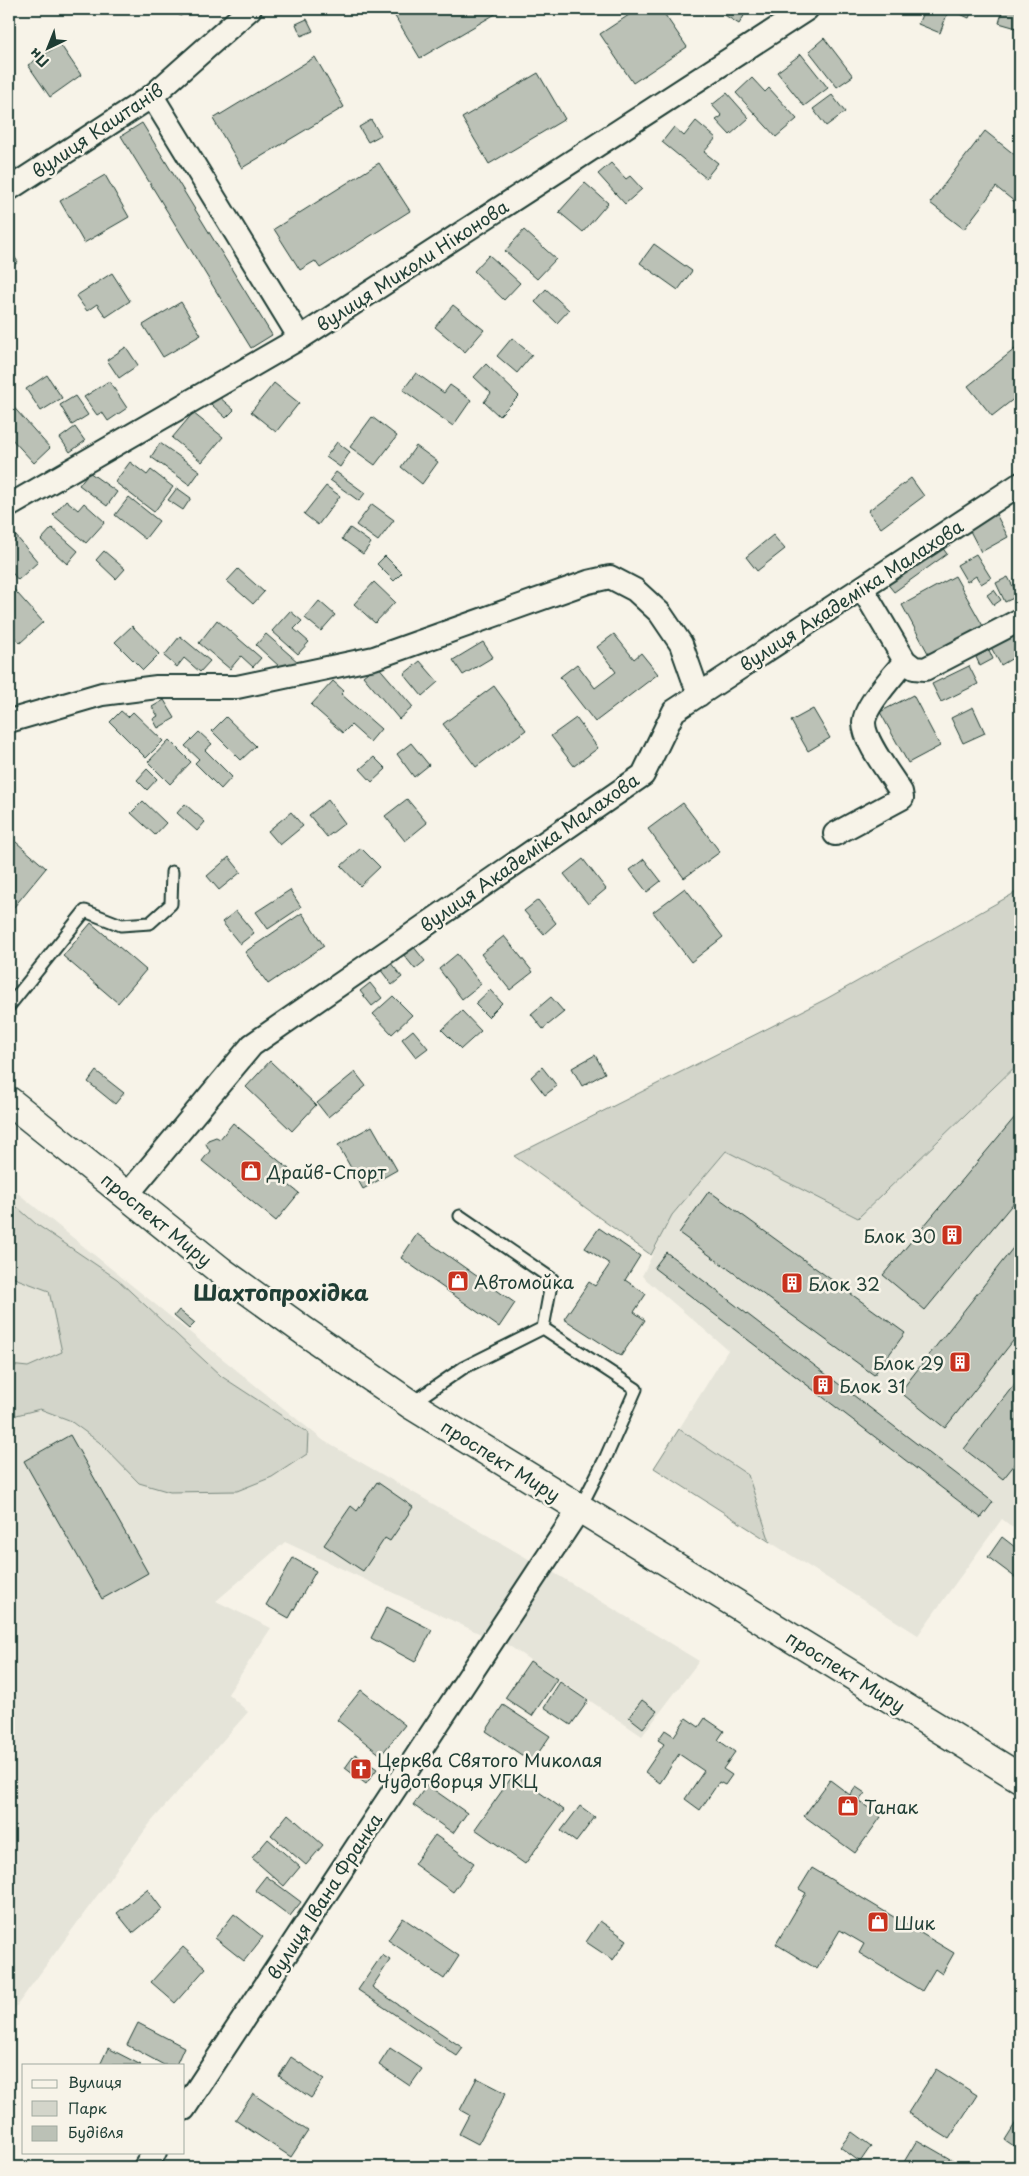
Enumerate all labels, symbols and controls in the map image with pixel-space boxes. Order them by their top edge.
north arrow [22,22,72,72]
text: Пн [24,43,53,72]
street label: вулиця Каштанів [26,76,168,184]
street label: вулиця Миколи Ніконова [311,192,514,337]
street label: вулиця Академіка Малахова [734,512,969,678]
street label: вулиця Академіка Малахова [414,765,645,938]
place label: Драйв-Спорт [266,1158,386,1185]
shop icon: Драйв-Спорт [239,1159,263,1183]
street label: проспект Миру [96,1166,218,1272]
place label: Блок 30 [863,1222,936,1249]
building icon: Блок 30 [940,1223,964,1247]
place label: Автомойка [474,1268,575,1295]
shop icon: Автомойка [446,1269,470,1293]
place label: Блок 32 [808,1270,880,1297]
building icon: Блок 32 [780,1271,804,1295]
district label: Шахтопрохідка [193,1275,369,1308]
place label: Блок 29 [873,1349,944,1376]
building icon: Блок 29 [948,1350,972,1374]
place label: Блок 31 [839,1372,906,1399]
building icon: Блок 31 [811,1373,835,1397]
street label: проспект Миру [436,1412,566,1508]
street label: проспект Миру [781,1623,911,1719]
place label: Церква Святого Миколая Чудотворця УГКЦ [377,1746,603,1794]
church icon: Церква Святого Миколая Чудотворця УГКЦ [349,1757,373,1781]
place label: Танак [864,1793,919,1820]
shop icon: Танак [836,1794,860,1818]
street label: вулиця Івана Франка [260,1807,389,1985]
place label: Шик [894,1909,936,1936]
shop icon: Шик [866,1910,890,1934]
legend [22,2064,185,2154]
text: Вулиця [68,2070,122,2093]
text: Парк [68,2096,107,2119]
text: Будівля [68,2120,124,2143]

